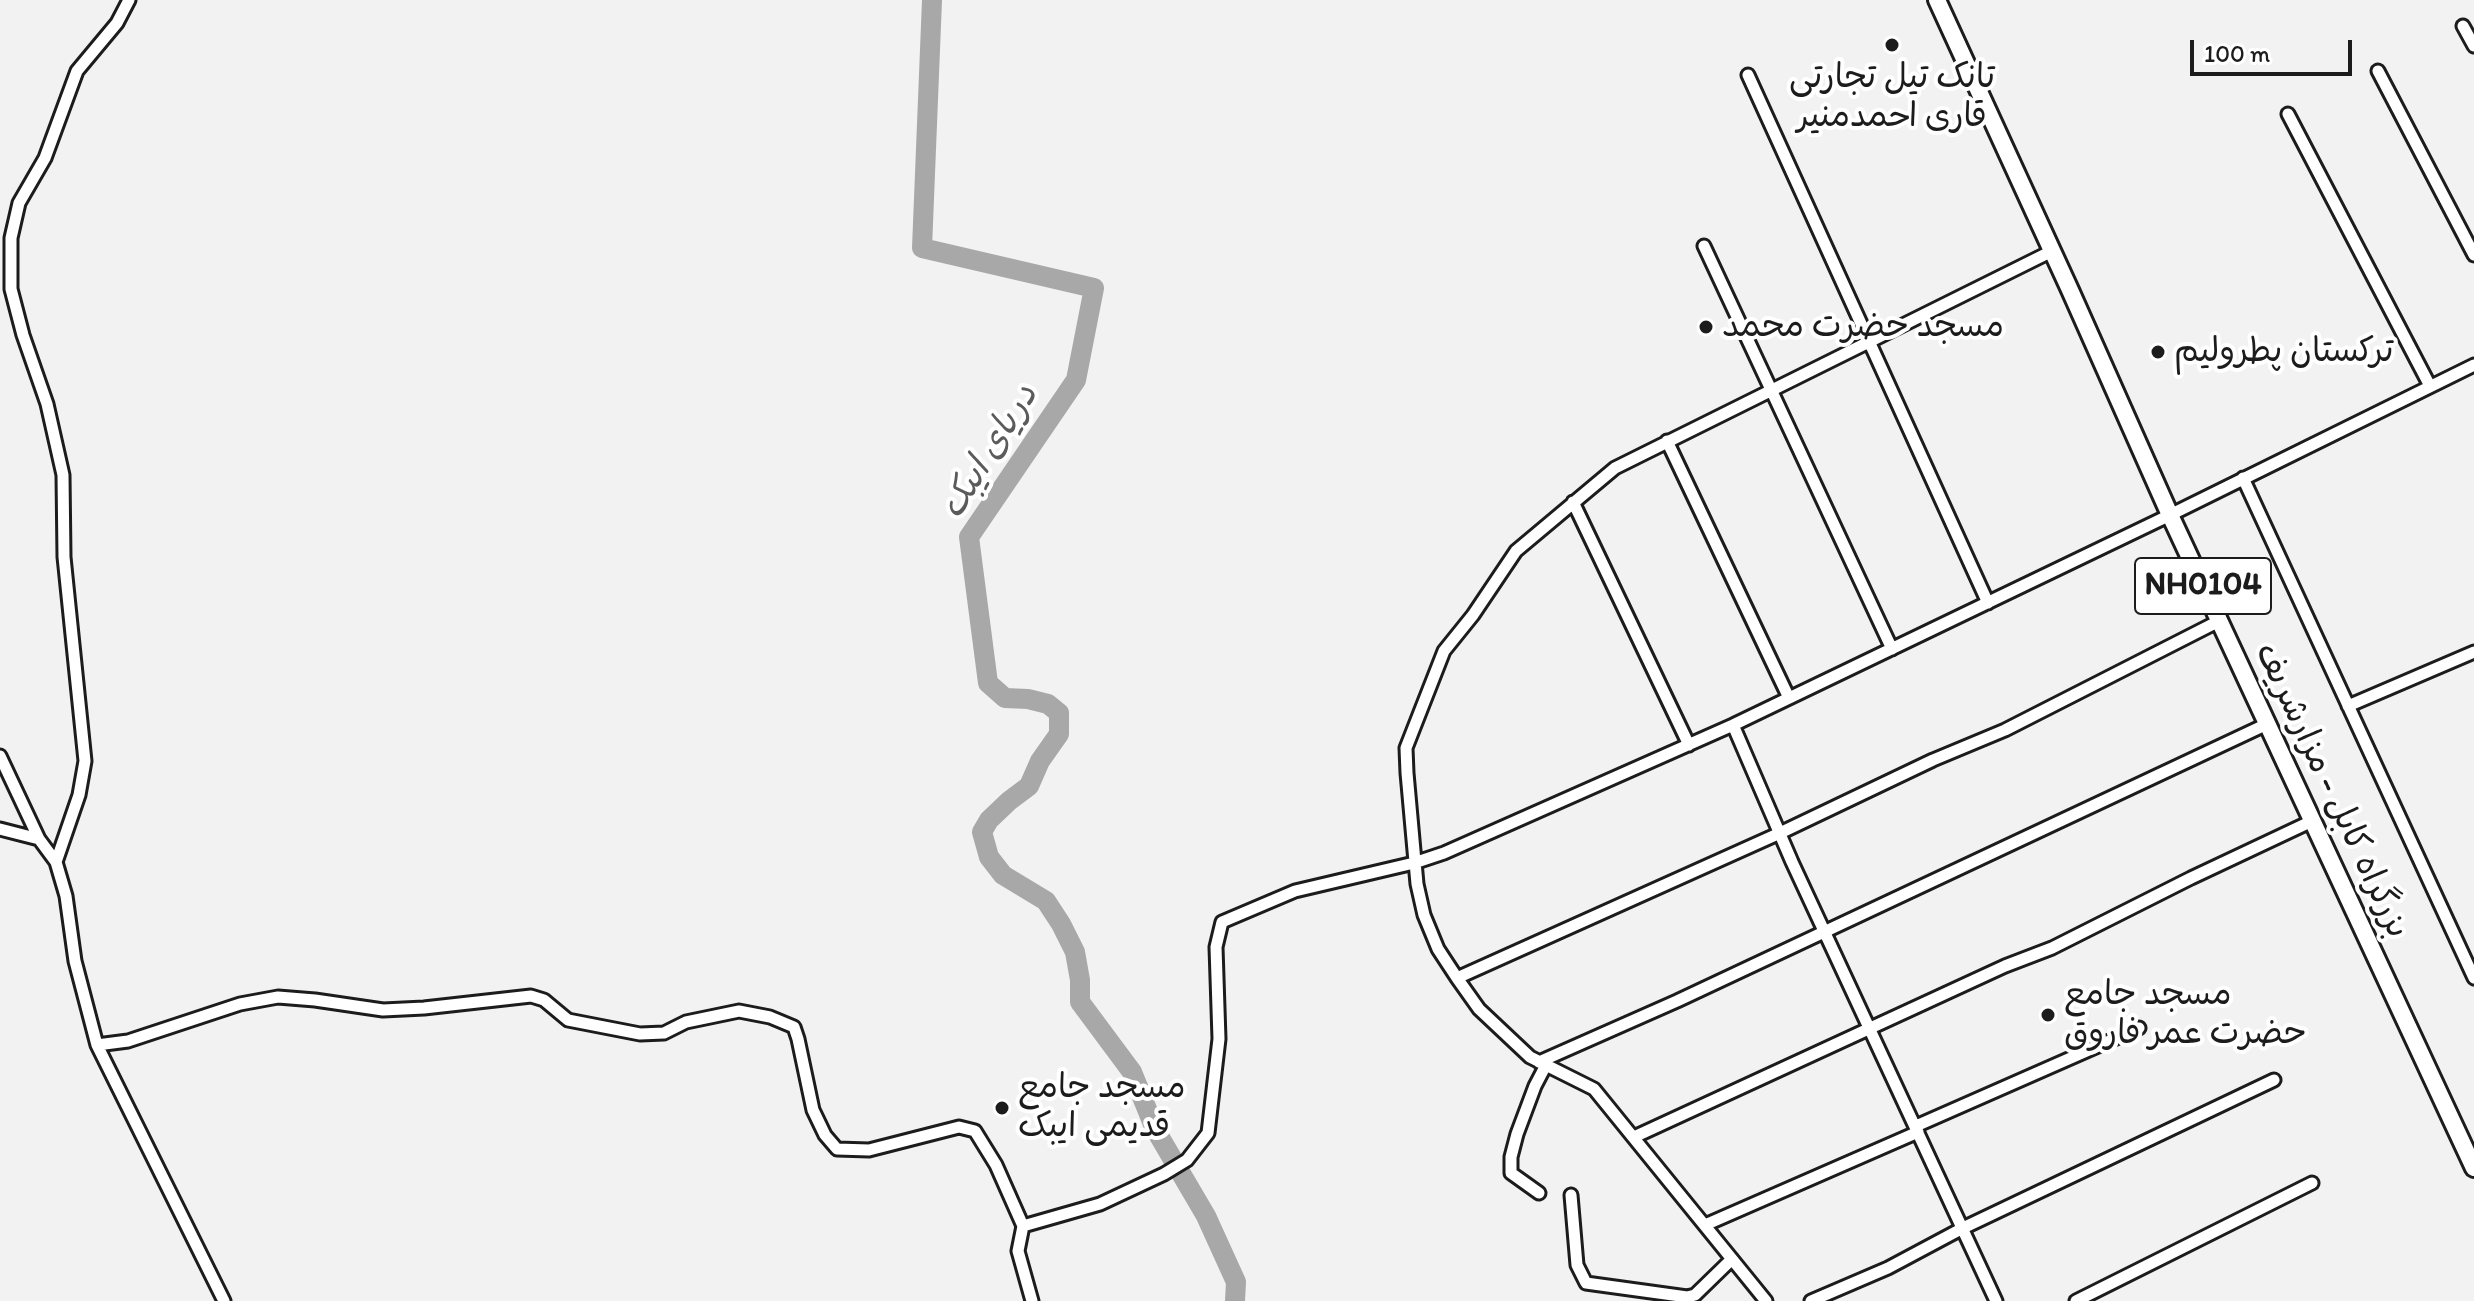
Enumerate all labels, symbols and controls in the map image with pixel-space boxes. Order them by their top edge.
scale bar [2194,24,2356,74]
marker: تانک تیل تجارتی قاری احمدمنیر [1883,36,1901,54]
text: 100 m [2204,39,2270,68]
place label: تانک تیل تجارتی قاری احمدمنیر [1789,58,1995,138]
place label: مسجد حضرت محمد [1722,307,2004,347]
marker: مسجد حضرت محمد [1697,318,1715,336]
place label: ترکستان پطرولیم [2174,332,2394,372]
marker: ترکستان پطرولیم [2149,343,2167,361]
water label: دریای ایبک [932,377,1048,527]
road number: NH0104 [2135,558,2271,614]
street label: بزرگراه کابل - مزارشریف [2245,637,2417,945]
place label: مسجد جامع حضرت عمر فاروق [2064,975,2307,1054]
marker: مسجد جامع حضرت عمر فاروق [2039,1006,2057,1024]
place label: مسجد جامع قدیمی ایبک [1018,1068,1185,1148]
marker: مسجد جامع قدیمی ایبک [993,1099,1011,1117]

